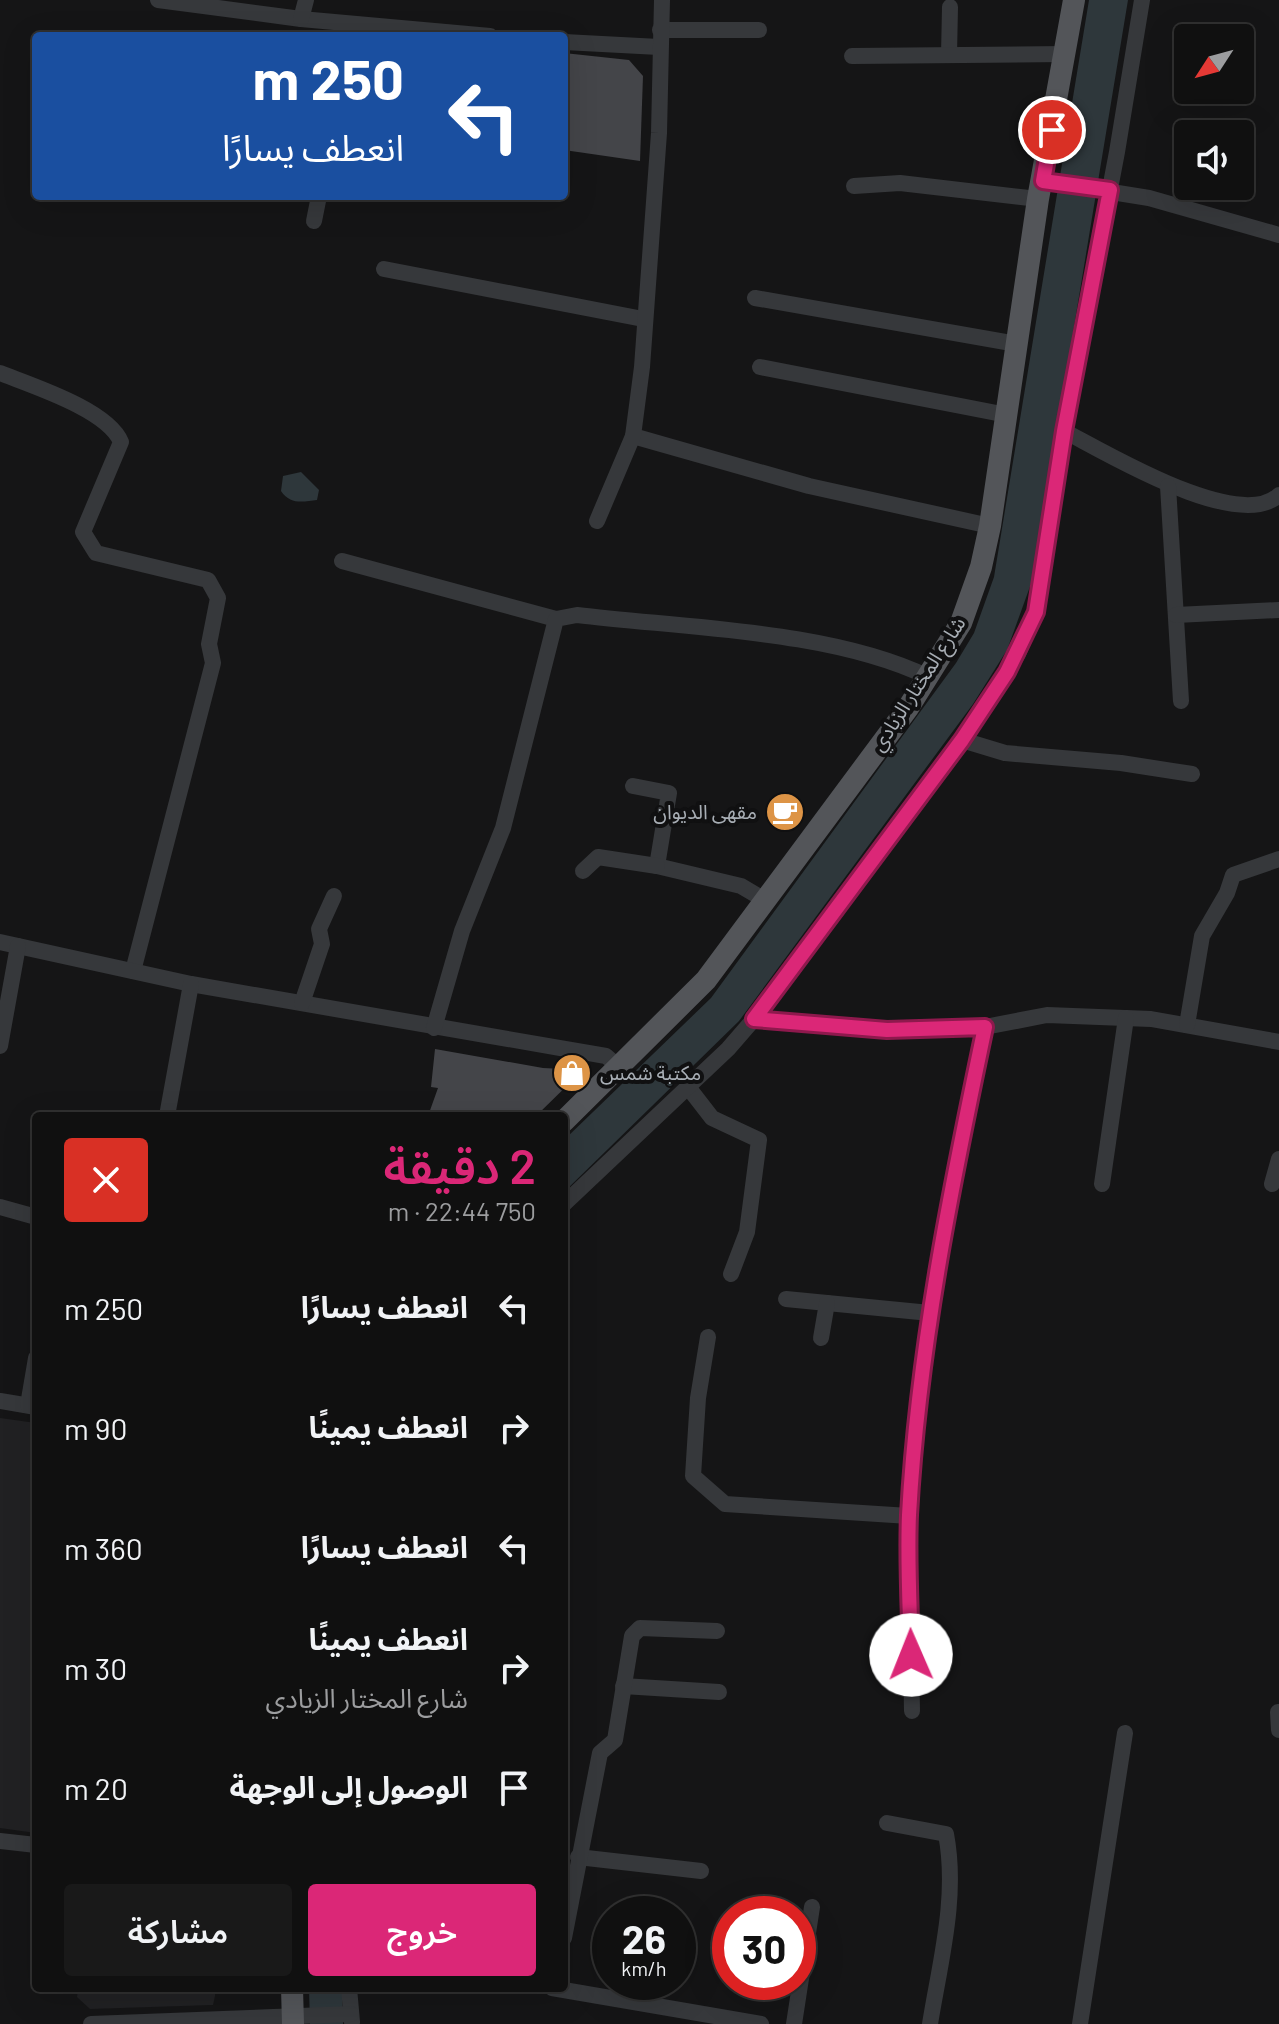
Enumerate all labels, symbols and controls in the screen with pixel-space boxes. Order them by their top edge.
north arrow [1174,24,1254,104]
map controls [1174,24,1254,200]
text: 250 m [253,44,404,111]
icon: left [432,64,536,168]
pin [1018,96,1086,164]
icon: arrive [1030,108,1074,152]
button: sound [1174,120,1254,200]
text: انعطف يسارًا [222,125,404,168]
street label: شارع المختار الزيادي [865,612,974,758]
cafe icon: مقهى الديوان [764,791,806,833]
place label: مقهى الديوان [653,799,757,824]
shop icon: مكتبة شمس [551,1052,593,1094]
place label: مكتبة شمس [600,1060,701,1085]
text: 2 دقيقة [383,1136,536,1194]
button: close [64,1138,148,1222]
text: 750 m · 22:44 [388,1195,536,1226]
icon: left [492,1286,536,1330]
text: انعطف يسارًا [301,1288,468,1324]
text: 250 m [64,1290,143,1326]
icon: right [492,1406,536,1450]
text: انعطف يمينًا [309,1408,468,1444]
text: 90 m [64,1410,127,1446]
icon: left [492,1526,536,1570]
text: انعطف يسارًا [301,1528,468,1564]
text: 360 m [64,1530,143,1566]
position arrow [869,1613,953,1697]
text: انعطف يمينًا [309,1620,468,1656]
icon: right [492,1646,536,1690]
text: 30 m [64,1650,127,1686]
text: شارع المختار الزيادي [266,1682,468,1713]
icon: arrive [492,1766,536,1810]
text: الوصول إلى الوجهة [229,1768,468,1804]
text: 20 m [64,1770,128,1806]
button: مشاركة [64,1884,292,1976]
button: خروج [308,1884,536,1976]
speed limit sign: 30 [712,1896,816,2000]
text: 26 [622,1914,666,1962]
text: km/h [621,1956,667,1980]

